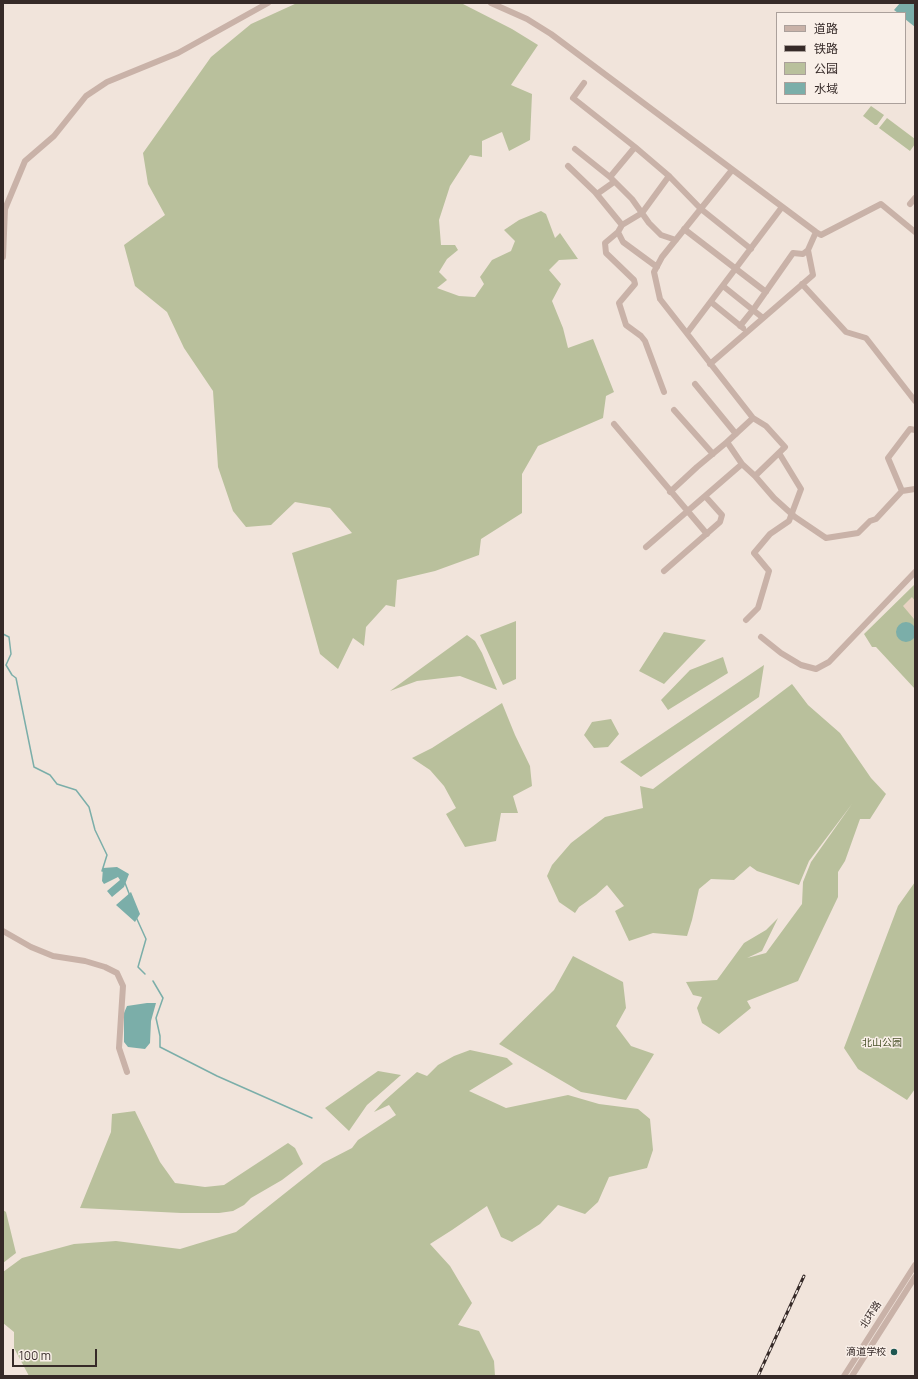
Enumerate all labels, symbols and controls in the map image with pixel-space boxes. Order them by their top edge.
legend [776,12,906,104]
text: 道路 [814,20,838,37]
text: 铁路 [814,40,838,57]
text: 公园 [814,60,838,77]
text: 水域 [814,80,838,97]
park label: 北山公园 [862,1037,902,1049]
street label: 北环路 [858,1299,884,1331]
scale bar [14,1341,99,1367]
place label: 滴道学校 [846,1346,886,1358]
text: 100 m [19,1347,51,1364]
marker: 滴道学校 [889,1347,899,1357]

